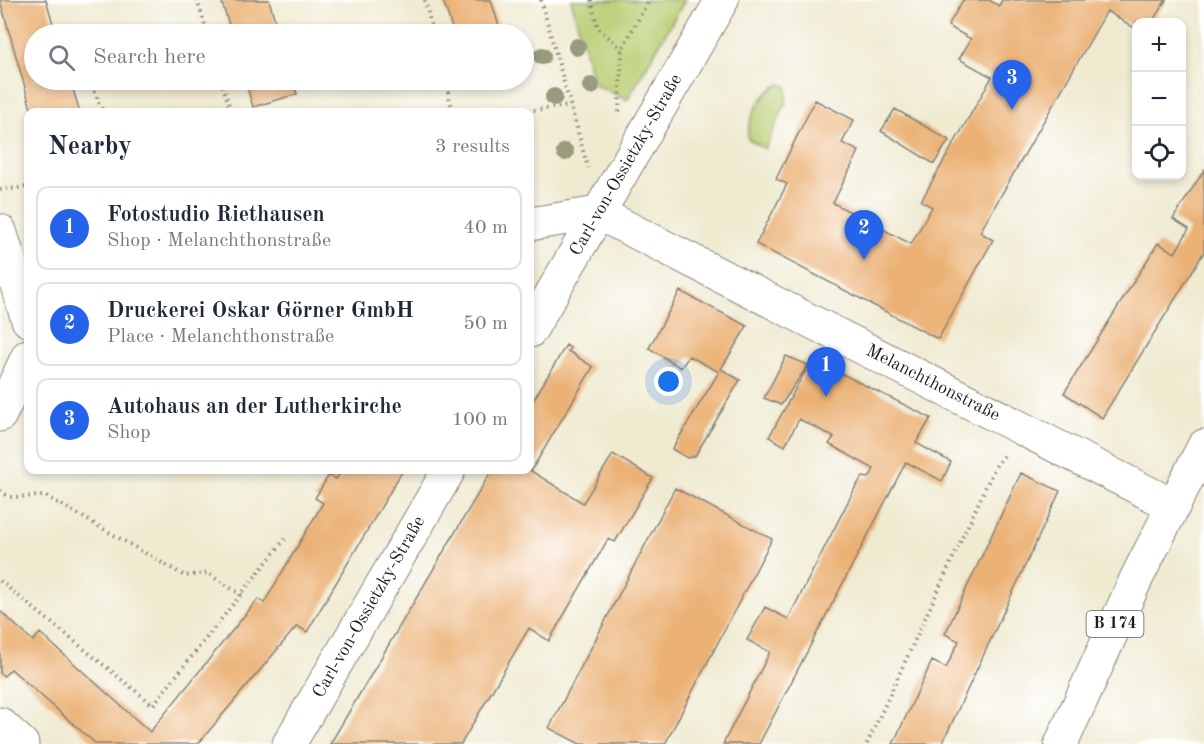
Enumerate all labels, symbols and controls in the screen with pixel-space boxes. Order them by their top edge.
map controls [1132,18,1186,180]
button: + [1132,18,1186,72]
search box [24,24,534,90]
icon: search [45,41,78,74]
text: Search here [93,46,206,68]
pin: 3 [992,60,1032,110]
street label: Carl-von-Ossietzky-Straße [567,71,685,259]
button: − [1132,72,1186,126]
button: locate [1132,126,1186,180]
text: Nearby [48,134,132,160]
text: 3 results [435,137,510,157]
text: Fotostudio Riethausen [107,204,325,226]
pin: 2 [844,210,884,260]
text: 1 [64,218,75,238]
text: 40 m [463,218,508,238]
text: Shop · Melanchthonstraße [107,231,331,251]
text: Druckerei Oskar Görner GmbH [107,300,414,322]
text: 2 [64,314,75,334]
text: 50 m [463,314,508,334]
text: Place · Melanchthonstraße [107,327,334,347]
street label: Melanchthonstraße [863,342,1003,424]
pin: 1 [806,348,846,397]
your location [654,367,683,396]
text: Autohaus an der Lutherkirche [107,396,402,418]
text: 3 [64,410,75,430]
text: 100 m [452,410,508,430]
text: Shop [107,423,151,443]
street label: Carl-von-Ossietzky-Straße [310,513,428,701]
road number: B 174 [1086,611,1144,637]

